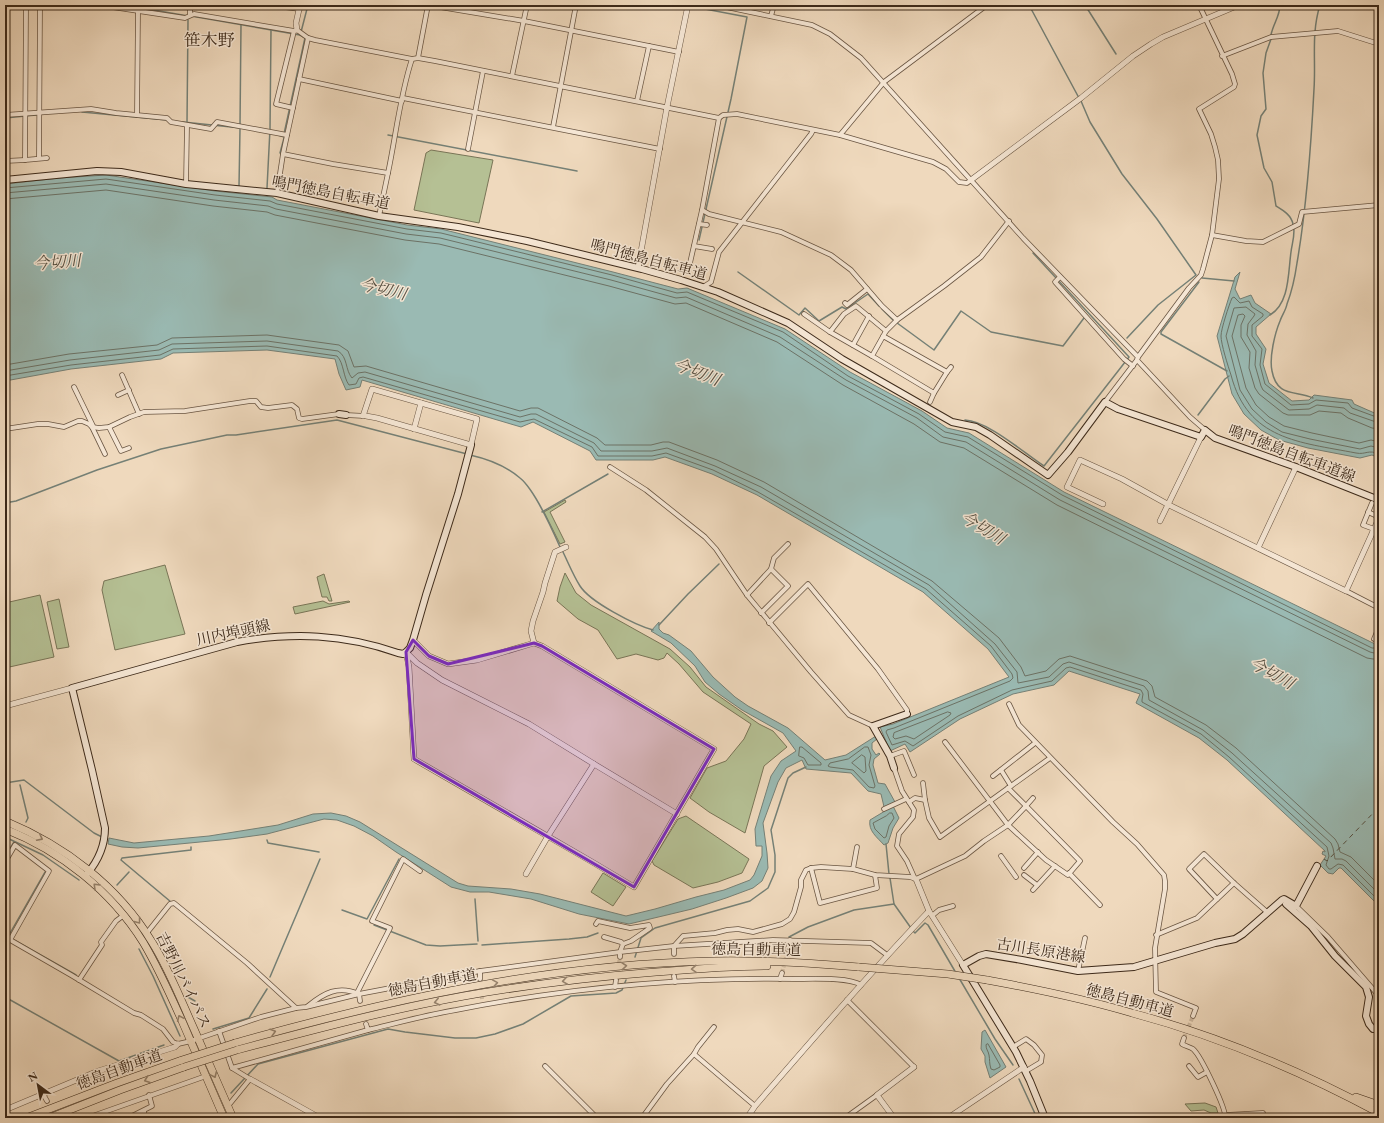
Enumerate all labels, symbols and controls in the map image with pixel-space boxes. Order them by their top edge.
district label: 笹木野 [184,29,235,51]
street label: 鳴門徳島自転車道 [270,171,392,213]
street label: 鳴門徳島自転車道 [589,234,709,284]
water label: 今切川 [32,250,84,274]
water label: 今切川 [357,273,411,305]
water label: 今切川 [671,354,725,391]
street label: 鳴門徳島自転車道線 [1226,420,1358,486]
water label: 今切川 [957,507,1011,550]
street label: 川内埠頭線 [194,615,272,649]
water label: 今切川 [1246,652,1300,695]
one-way arrow [36,833,43,840]
one-way arrow [93,883,101,891]
one-way arrow [133,917,140,924]
street label: 吉野川バイパス [153,929,215,1031]
street label: 古川長原港線 [995,934,1087,966]
street label: 徳島自動車道 [711,939,801,959]
one-way arrow [621,962,627,971]
street label: 徳島自動車道 [386,964,478,1000]
one-way arrow [691,964,697,973]
one-way arrow [562,976,568,985]
one-way arrow [492,979,498,988]
street label: 徳島自動車道 [1084,979,1176,1021]
one-way arrow [434,997,440,1005]
one-way arrow [177,1015,185,1022]
one-way arrow [269,1028,276,1037]
street label: 徳島自動車道 [73,1045,165,1093]
north arrow [18,1065,58,1105]
text: N [25,1068,40,1085]
one-way arrow [209,1070,217,1078]
one-way arrow [144,1076,151,1084]

